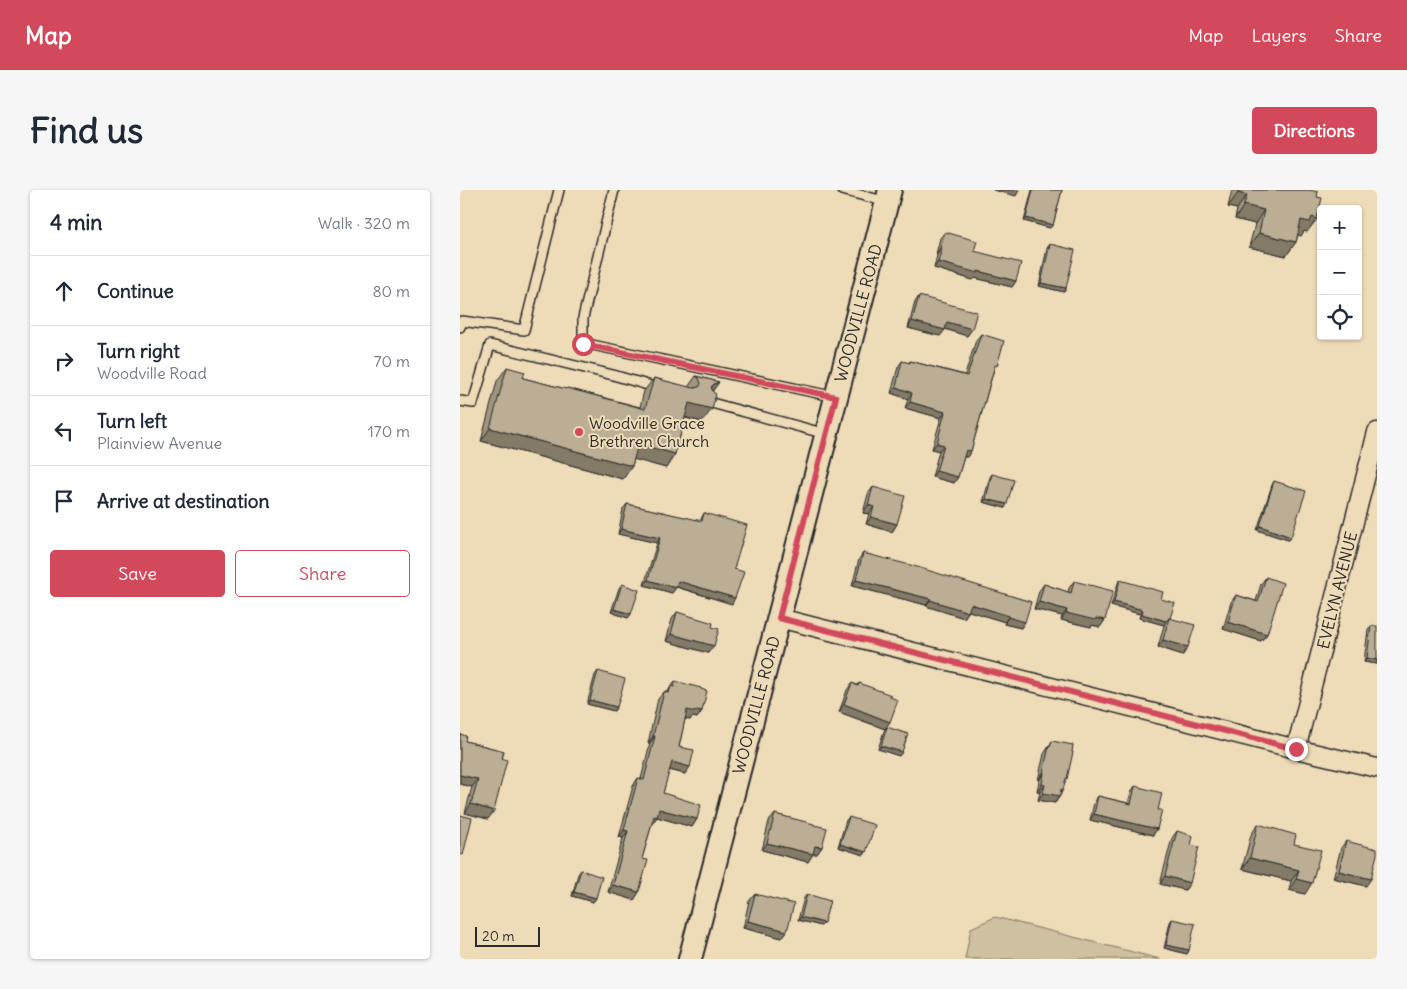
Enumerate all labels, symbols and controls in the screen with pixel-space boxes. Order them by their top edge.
text: Map [25,20,72,50]
text: Map [1188,24,1223,47]
text: Layers [1251,24,1307,47]
text: Share [1335,24,1382,47]
button: Directions [1252,107,1377,154]
text: Find us [30,108,143,152]
map controls [1317,205,1362,340]
button: + [1317,205,1362,250]
text: 4 min [50,209,102,236]
text: Walk · 320 m [318,213,410,233]
street label: WOODVILLE ROAD [830,242,886,384]
button: − [1317,250,1362,295]
icon: ahead [50,277,78,305]
text: Continue [97,279,174,303]
text: 80 m [372,281,410,301]
button: locate [1317,295,1362,340]
route start [572,333,595,356]
text: Turn right [97,339,180,363]
icon: right [50,347,78,375]
text: 70 m [374,351,410,371]
text: Woodville Road [97,363,207,383]
text: Turn left [97,409,167,433]
place label: Woodville Grace Brethren Church [589,413,709,451]
icon: left [50,417,78,445]
text: 170 m [367,421,410,441]
marker: Woodville Grace Brethren Church [573,426,585,438]
text: Plainview Avenue [97,433,222,453]
icon: arrive [50,487,78,515]
text: Arrive at destination [97,489,270,513]
street label: EVELYN AVENUE [1313,529,1361,651]
button: Save [50,550,225,597]
button: Share [235,550,410,597]
street label: WOODVILLE ROAD [728,634,784,776]
route end [1285,738,1308,761]
scale bar [475,924,540,947]
text: 20 m [482,927,515,945]

